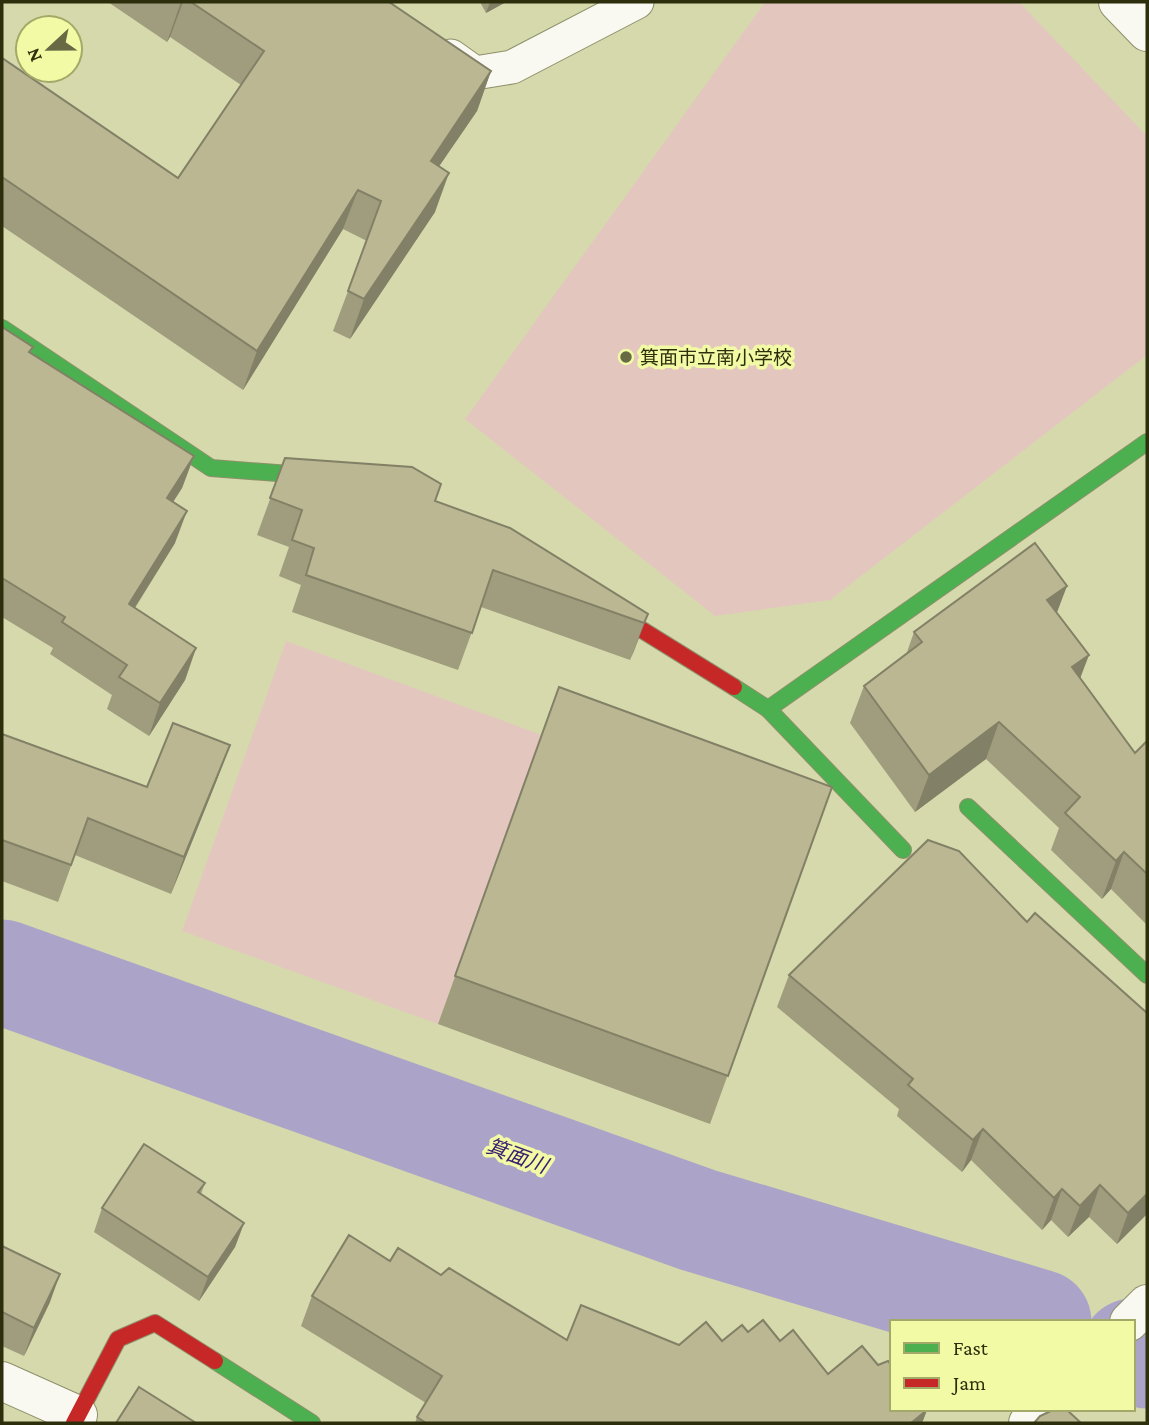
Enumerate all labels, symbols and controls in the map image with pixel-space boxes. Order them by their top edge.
north arrow [14,14,84,84]
text: N [22,45,46,65]
place label: 箕面市立南小学校 [640,347,792,368]
marker: 箕面市立南小学校 [618,349,634,365]
water label: 箕面川 [483,1134,553,1179]
legend [890,1320,1135,1411]
text: Fast [953,1336,989,1360]
text: Jam [951,1371,986,1395]

